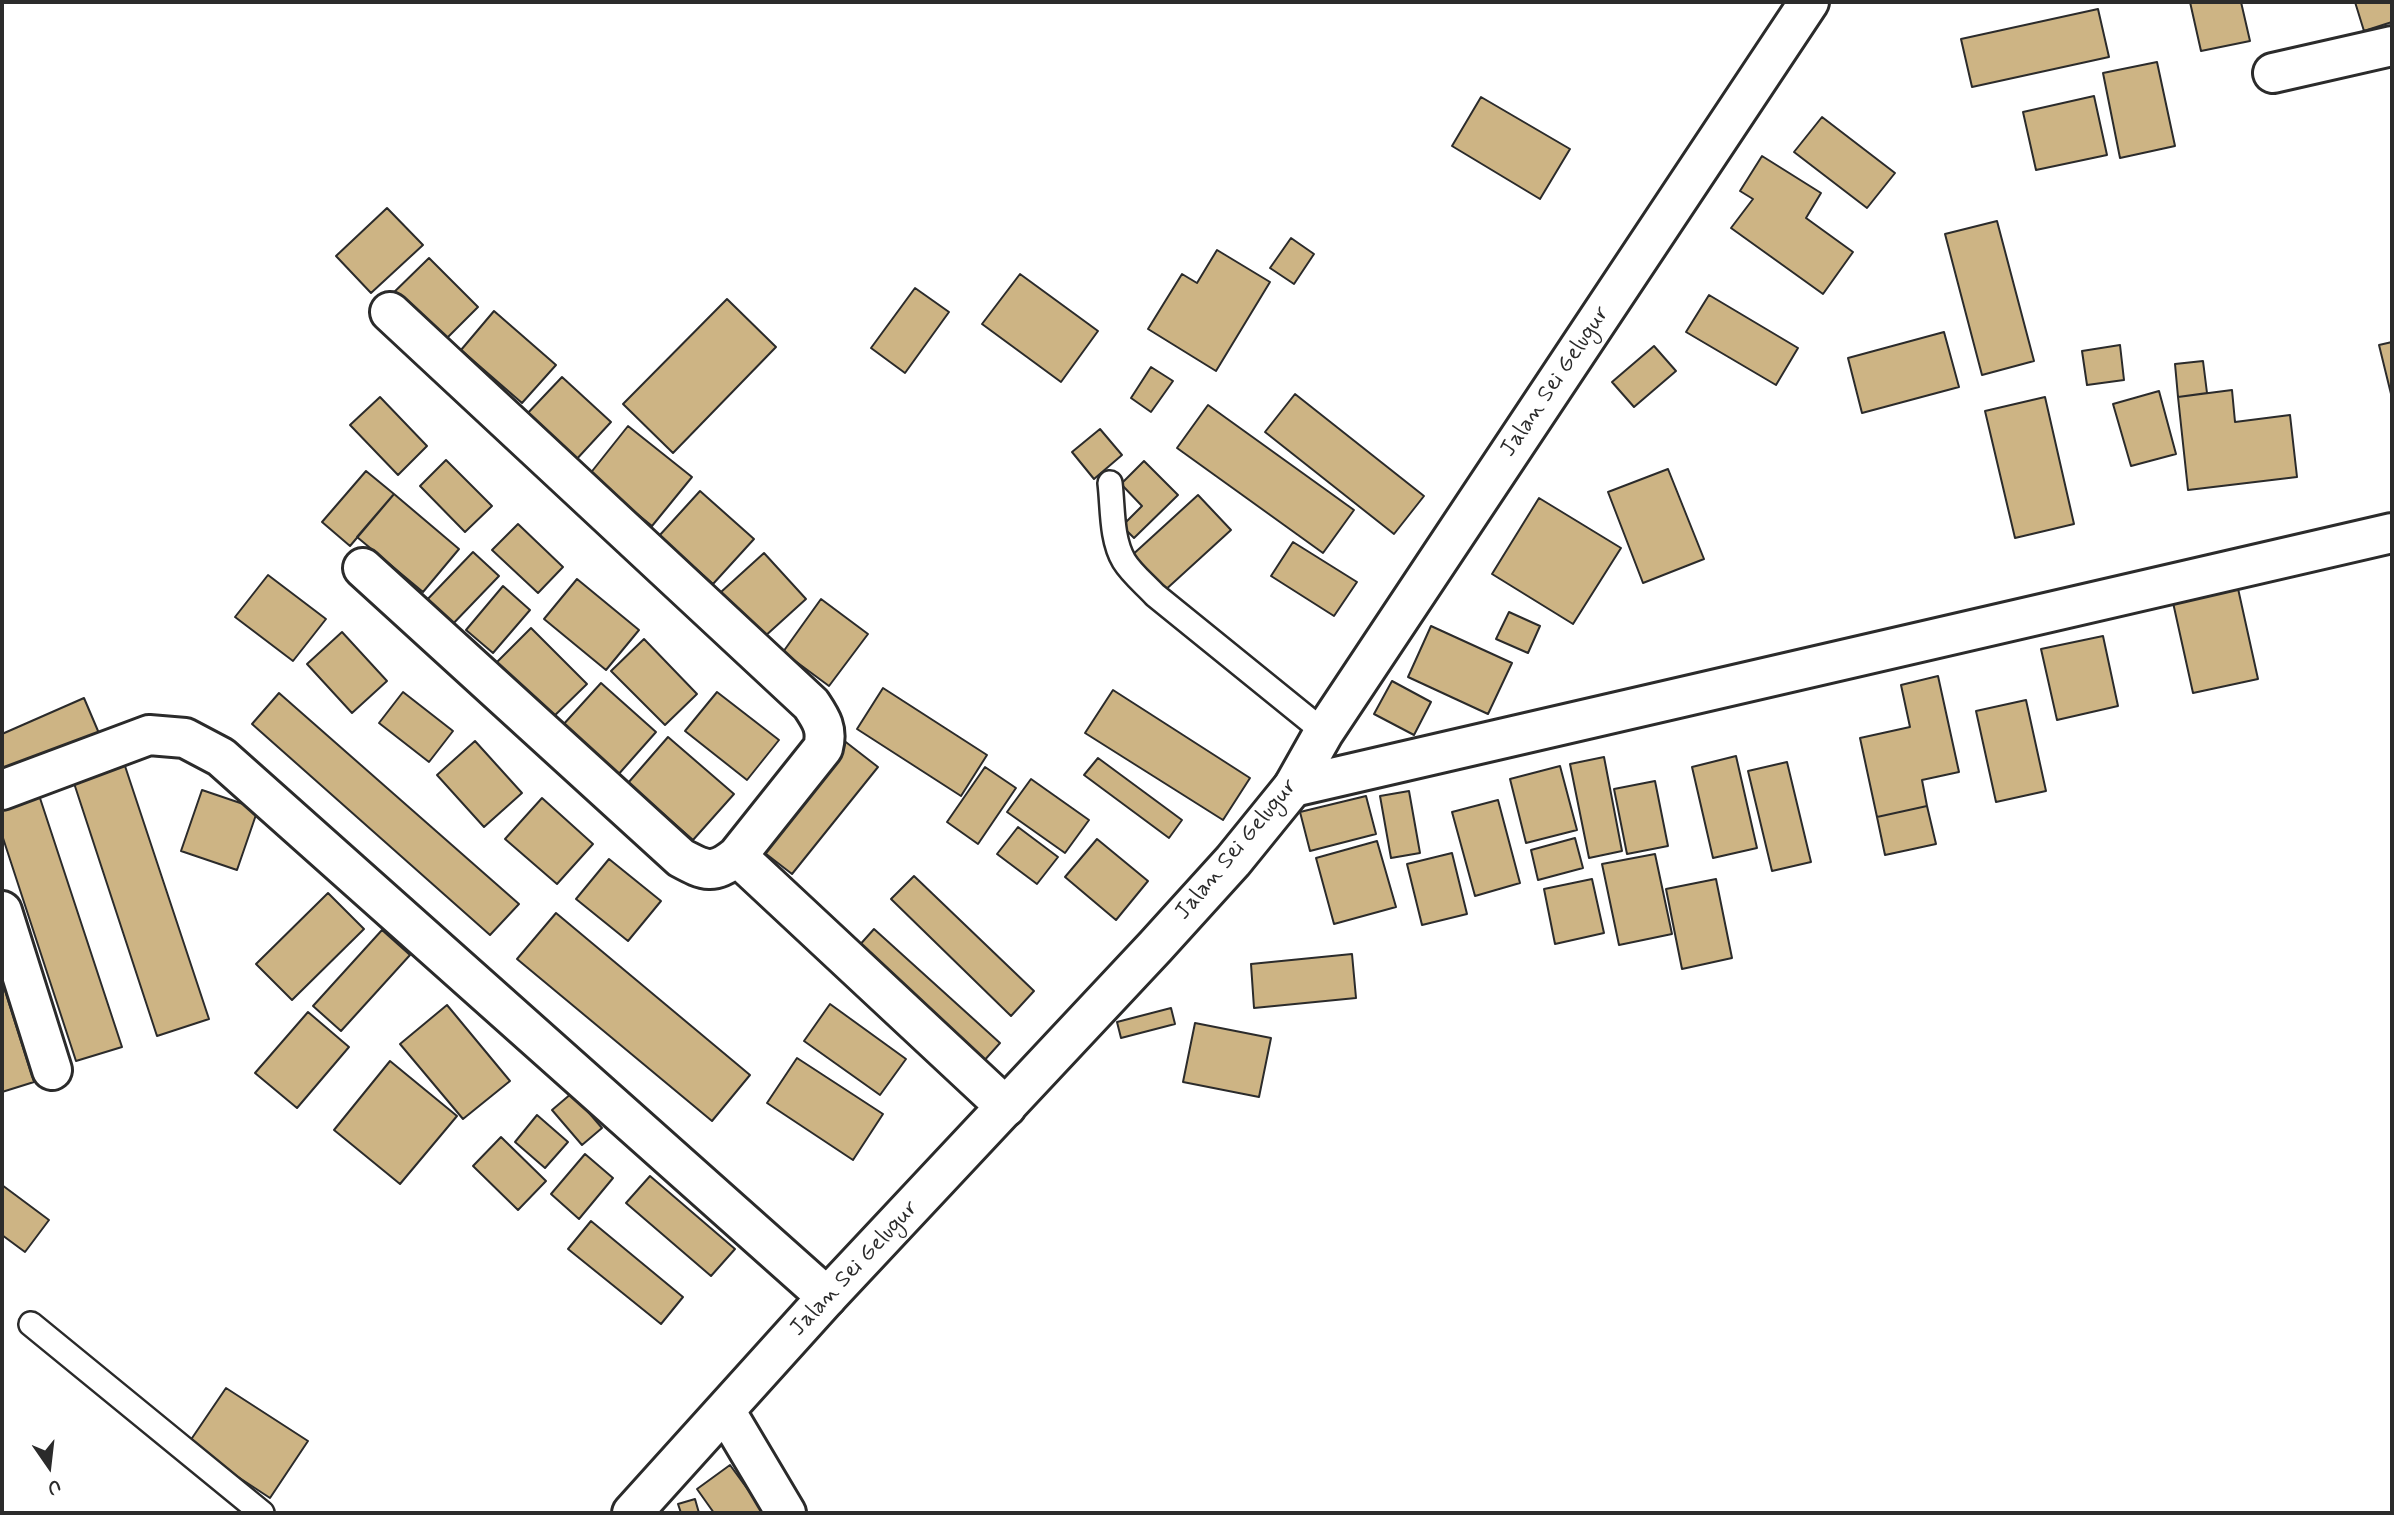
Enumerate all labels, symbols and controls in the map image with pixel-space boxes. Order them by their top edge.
street label: Jalan Sei Gelugur [1495,301,1617,463]
street label: Jalan Sei Gelugur [1170,774,1304,926]
street label: Jalan Sei Gelugur [785,1195,925,1343]
north arrow [14,1431,84,1501]
text: U [45,1473,63,1500]

